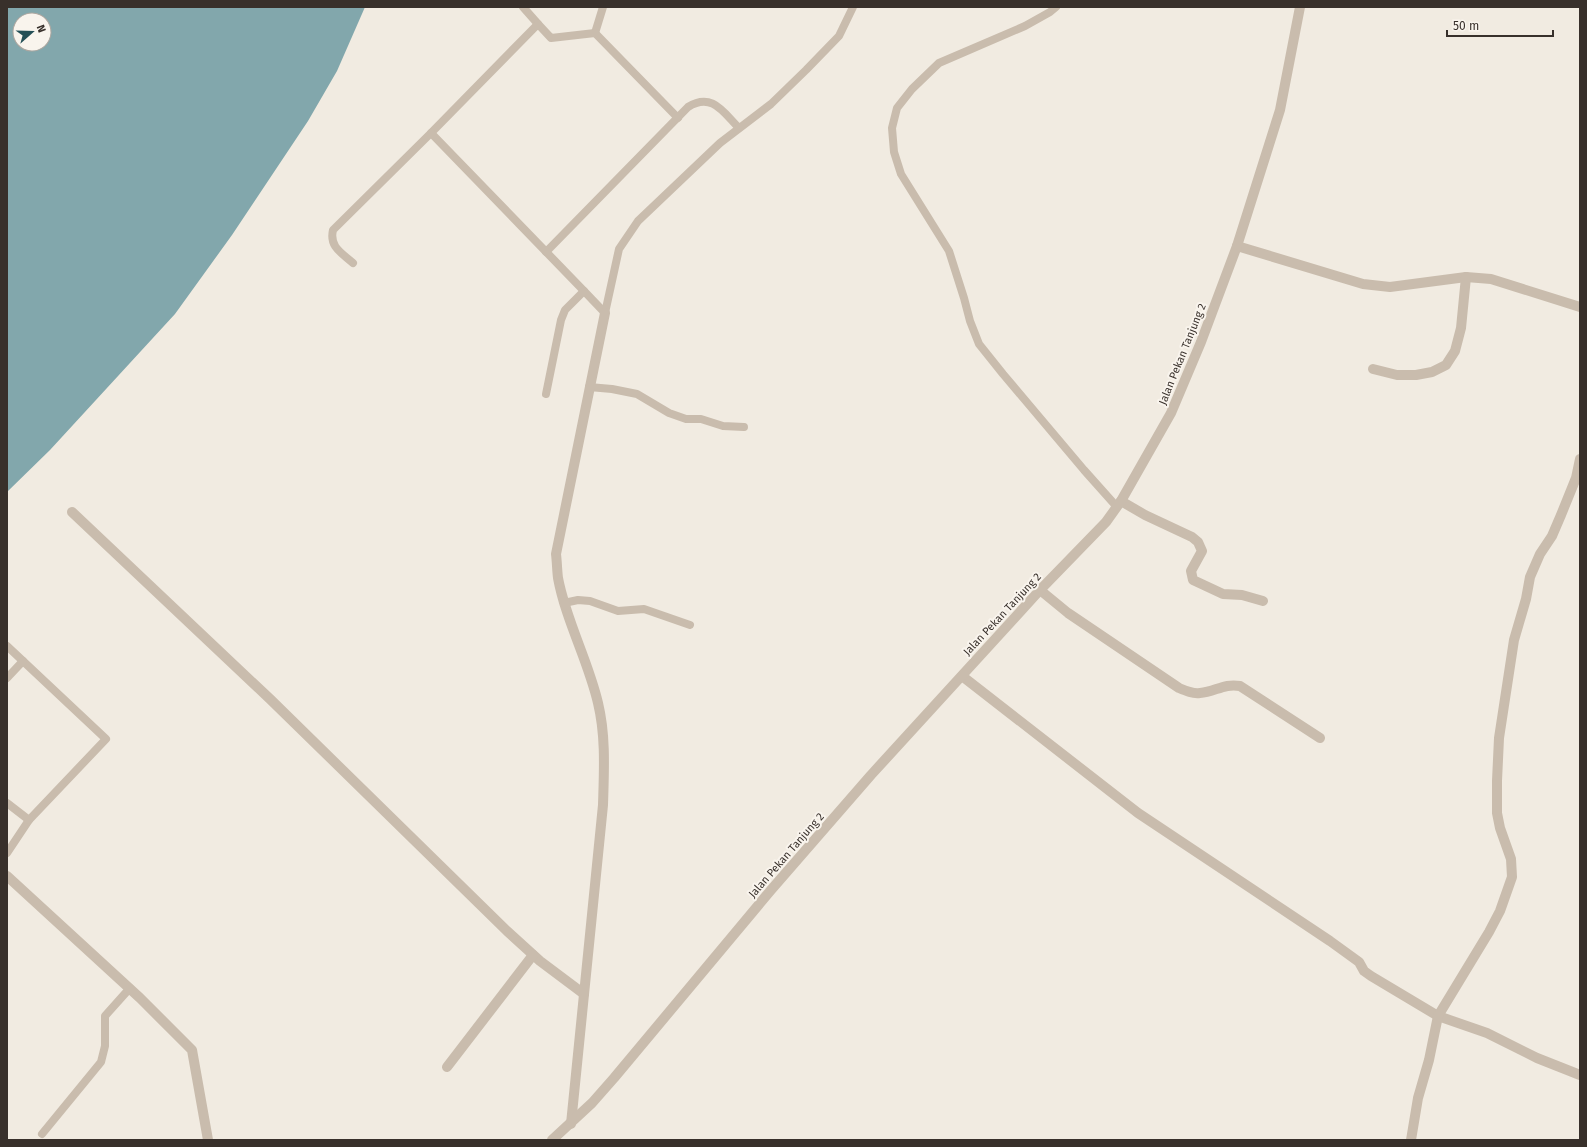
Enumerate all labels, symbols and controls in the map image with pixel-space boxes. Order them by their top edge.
north arrow [12,12,52,52]
scale bar [1447,12,1553,38]
text: 50 m [1453,19,1479,33]
text: N [34,23,48,34]
street label: Jalan Pekan Tanjung 2 [1156,302,1209,407]
street label: Jalan Pekan Tanjung 2 [961,570,1044,658]
street label: Jalan Pekan Tanjung 2 [746,810,827,900]

